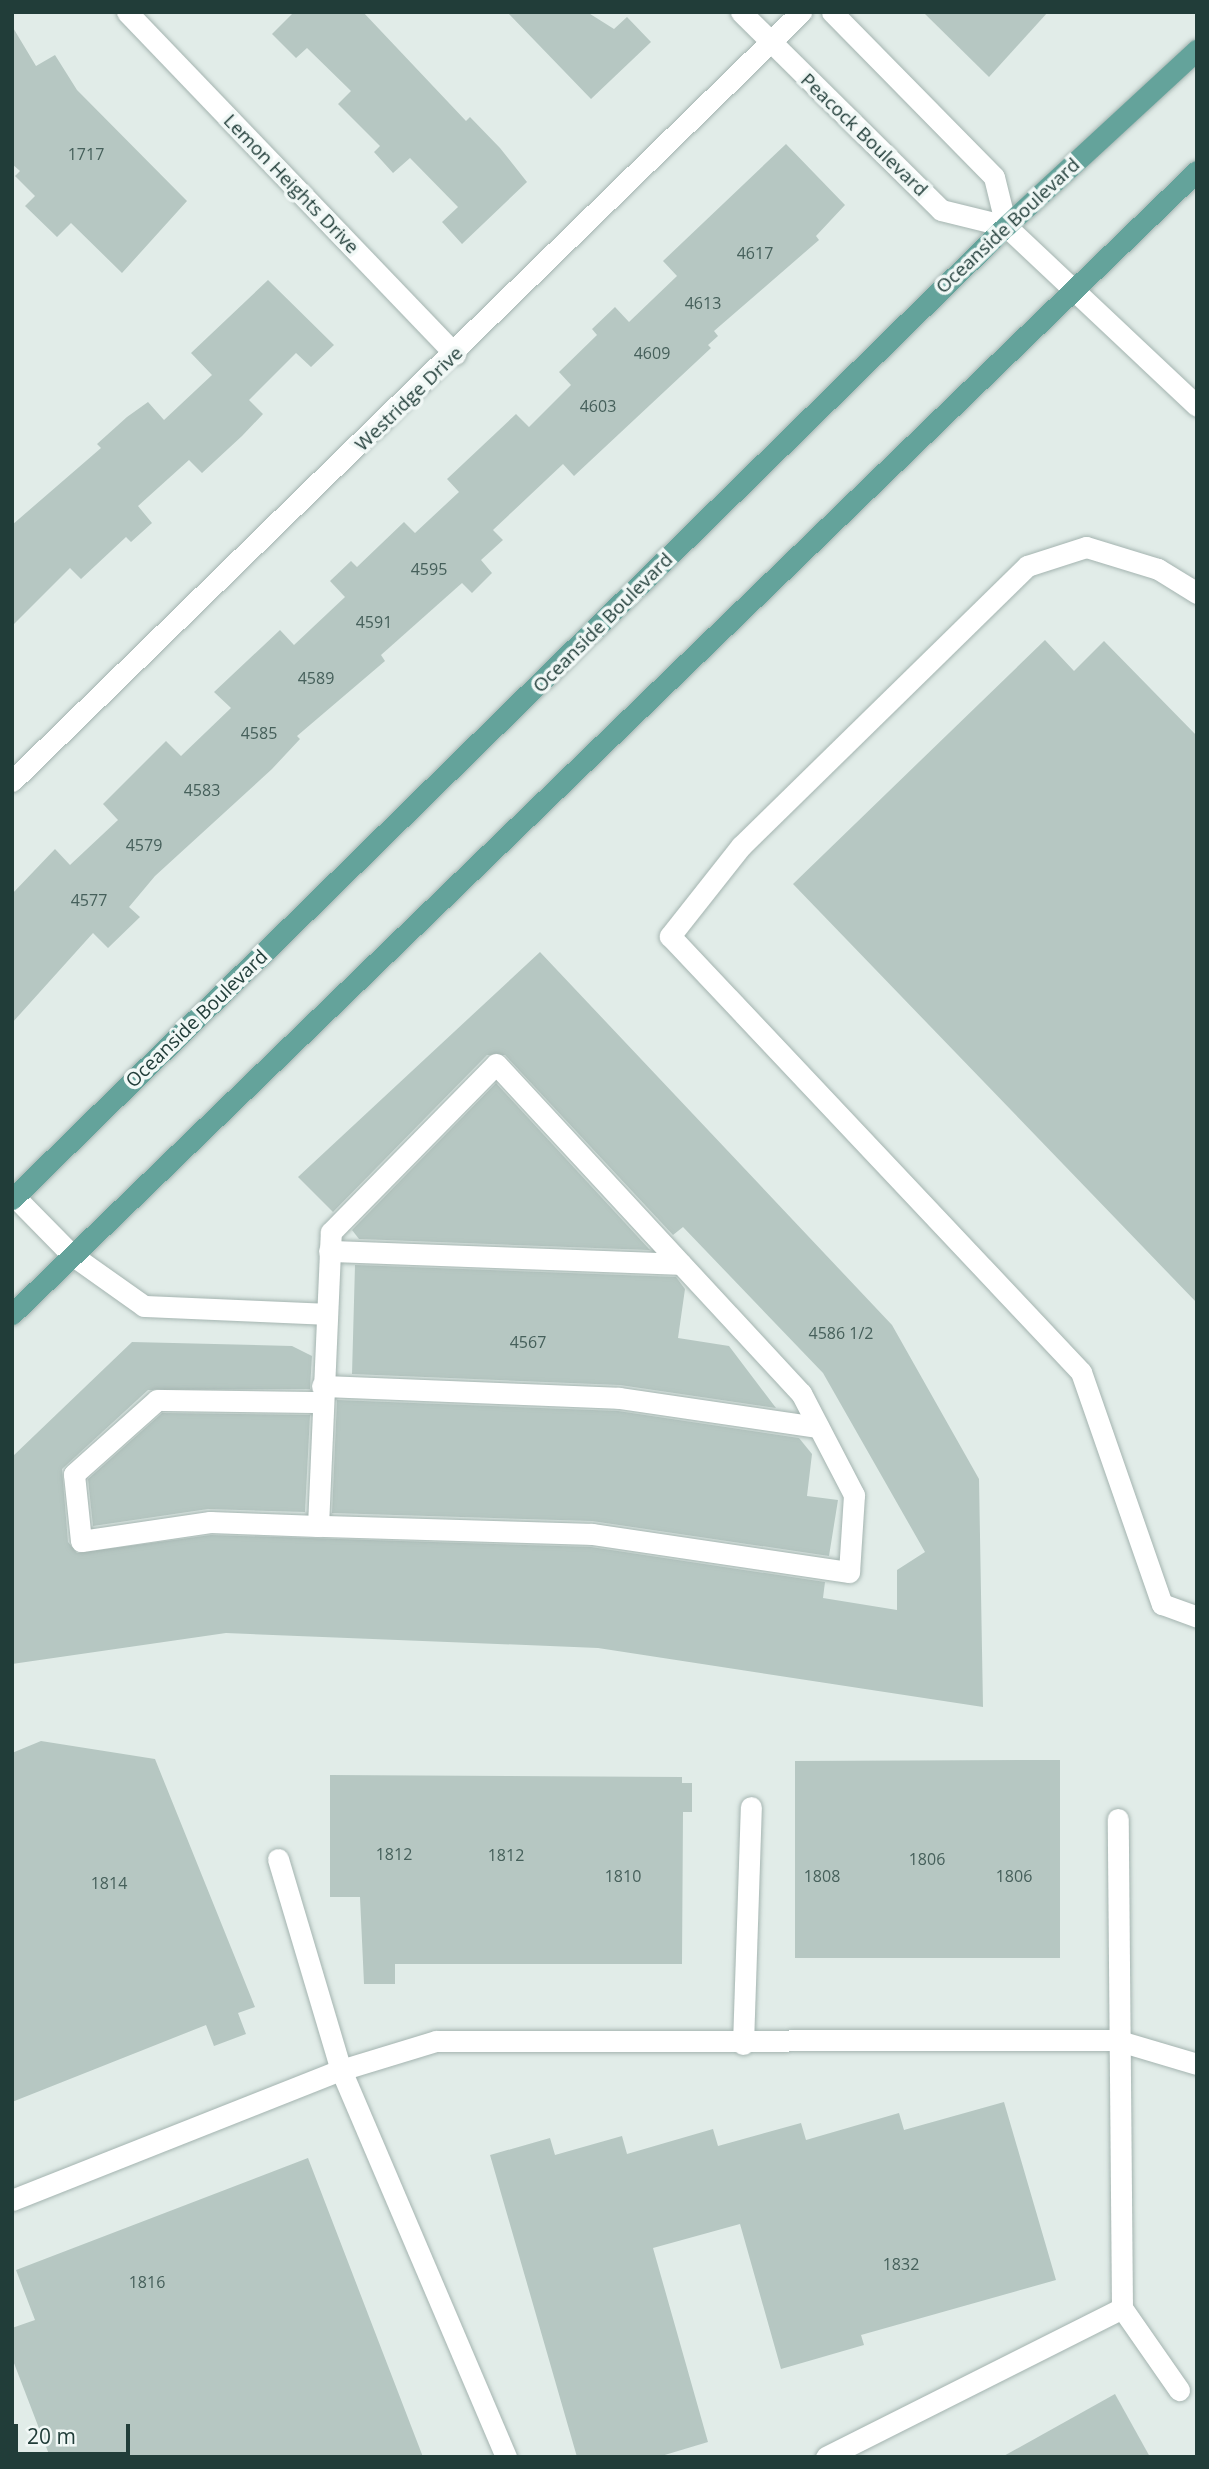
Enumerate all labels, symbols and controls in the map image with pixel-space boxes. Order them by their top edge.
street label: Peacock Boulevard [796,69,932,201]
street label: Lemon Heights Drive [219,110,363,258]
house number: 1717 [68,144,104,164]
street label: Oceanside Boulevard [931,154,1085,298]
house number: 4617 [737,243,773,263]
house number: 4613 [685,293,721,313]
street label: Westridge Drive [350,342,468,456]
house number: 4609 [634,343,670,363]
house number: 4603 [580,396,616,416]
street label: Oceanside Boulevard [528,548,678,698]
house number: 4595 [411,559,447,579]
house number: 4591 [356,612,392,632]
house number: 4589 [298,668,334,688]
house number: 4585 [241,723,277,743]
house number: 4583 [184,780,220,800]
house number: 4579 [126,835,162,855]
house number: 4577 [71,890,107,910]
street label: Oceanside Boulevard [121,945,273,1093]
house number: 4586 1/2 [809,1323,873,1343]
house number: 4567 [510,1332,546,1352]
house number: 1812 [376,1844,412,1864]
house number: 1812 [488,1845,524,1865]
house number: 1806 [909,1849,945,1869]
house number: 1810 [605,1866,641,1886]
house number: 1808 [804,1866,840,1886]
house number: 1806 [996,1866,1032,1886]
house number: 1814 [91,1873,127,1893]
house number: 1832 [883,2254,919,2274]
house number: 1816 [129,2272,165,2292]
scale bar [18,2410,133,2454]
text: 20 m [27,2422,76,2450]

